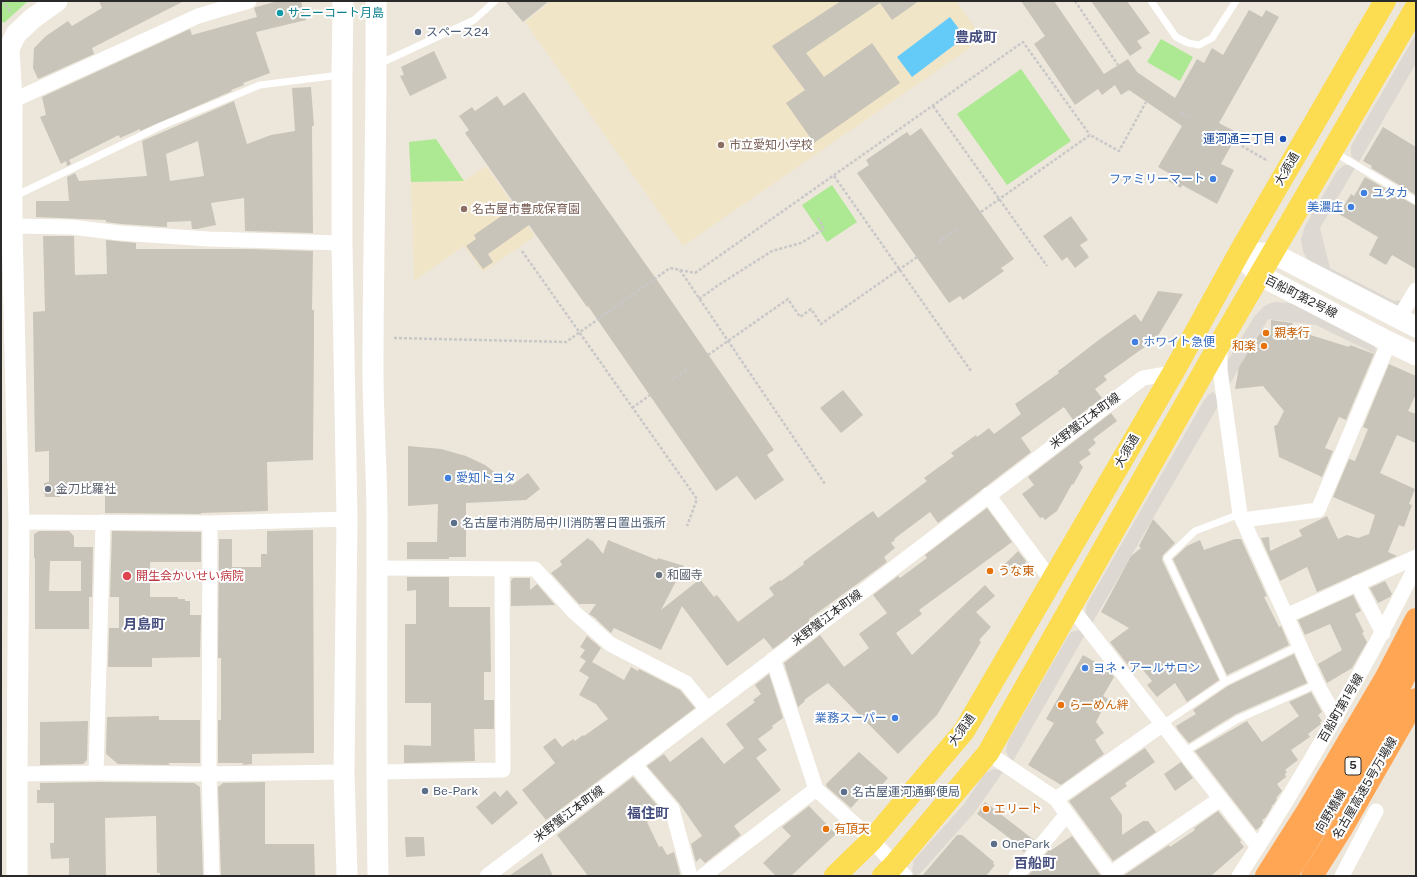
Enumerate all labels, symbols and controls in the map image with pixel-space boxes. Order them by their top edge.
place label: サニーコート月島 [288,6,384,20]
marker: サニーコート月島 [275,8,285,18]
place label: スペース24 [426,25,489,39]
marker: スペース24 [413,27,423,37]
district label: 豊成町 [955,30,997,46]
place label: 運河通三丁目 [1203,132,1275,146]
marker: 運河通三丁目 [1278,134,1288,144]
place label: 市立愛知小学校 [729,138,813,152]
marker: 市立愛知小学校 [716,140,726,150]
street label: 大須通 [1272,150,1302,188]
place label: ファミリーマート [1109,172,1205,186]
marker: ファミリーマート [1208,174,1218,184]
place label: ユタカ [1372,186,1408,200]
marker: ユタカ [1359,188,1369,198]
place label: 美濃庄 [1307,200,1343,214]
place label: 名古屋市豊成保育園 [472,202,580,216]
marker: 美濃庄 [1346,202,1356,212]
marker: 名古屋市豊成保育園 [459,204,469,214]
street label: 百船町第2号線 [1262,273,1340,321]
place label: 親孝行 [1274,326,1310,340]
marker: 親孝行 [1261,328,1271,338]
place label: ホワイト急便 [1143,335,1215,349]
marker: ホワイト急便 [1130,337,1140,347]
place label: 和楽 [1232,339,1256,353]
marker: 和楽 [1259,341,1269,351]
street label: 米野蟹江本町線 [1047,390,1123,452]
street label: 大須通 [1112,432,1142,470]
place label: 愛知トヨタ [456,471,516,485]
marker: 愛知トヨタ [443,473,453,483]
place label: 金刀比羅社 [56,482,116,496]
marker: 金刀比羅社 [43,484,53,494]
place label: 名古屋市消防局中川消防署日置出張所 [462,516,666,530]
marker: 名古屋市消防局中川消防署日置出張所 [449,518,459,528]
place label: うな東 [998,564,1034,578]
marker: うな東 [985,566,995,576]
place label: 和國寺 [667,568,703,582]
place label: 開生会かいせい病院 [136,569,244,583]
marker: 開生会かいせい病院 [121,570,133,582]
marker: 和國寺 [654,570,664,580]
street label: 米野蟹江本町線 [789,587,865,649]
district label: 月島町 [123,617,165,633]
place label: ヨネ・アールサロン [1093,661,1200,675]
marker: ヨネ・アールサロン [1080,663,1090,673]
street label: 百船町第1号線 [1316,671,1366,745]
place label: らーめん絆 [1069,698,1129,712]
marker: らーめん絆 [1056,700,1066,710]
place label: 業務スーパー [815,711,887,725]
street label: 大須通 [946,711,978,749]
marker: 業務スーパー [890,713,900,723]
street label: 名古屋高速5号万場線 [1330,734,1400,842]
road number: 5 [1345,757,1361,775]
street label: 米野蟹江本町線 [531,783,607,845]
place label: Be-Park [433,784,478,798]
place label: 名古屋運河通郵便局 [852,785,960,799]
marker: Be-Park [420,786,430,796]
marker: 名古屋運河通郵便局 [839,787,849,797]
street label: 向野橋線 [1312,787,1350,835]
place label: エリート [994,802,1042,816]
marker: エリート [981,804,991,814]
district label: 福住町 [627,806,669,822]
place label: 有頂天 [834,822,870,836]
marker: 有頂天 [821,824,831,834]
place label: OnePark [1002,837,1050,851]
marker: OnePark [989,839,999,849]
district label: 百船町 [1014,856,1056,872]

